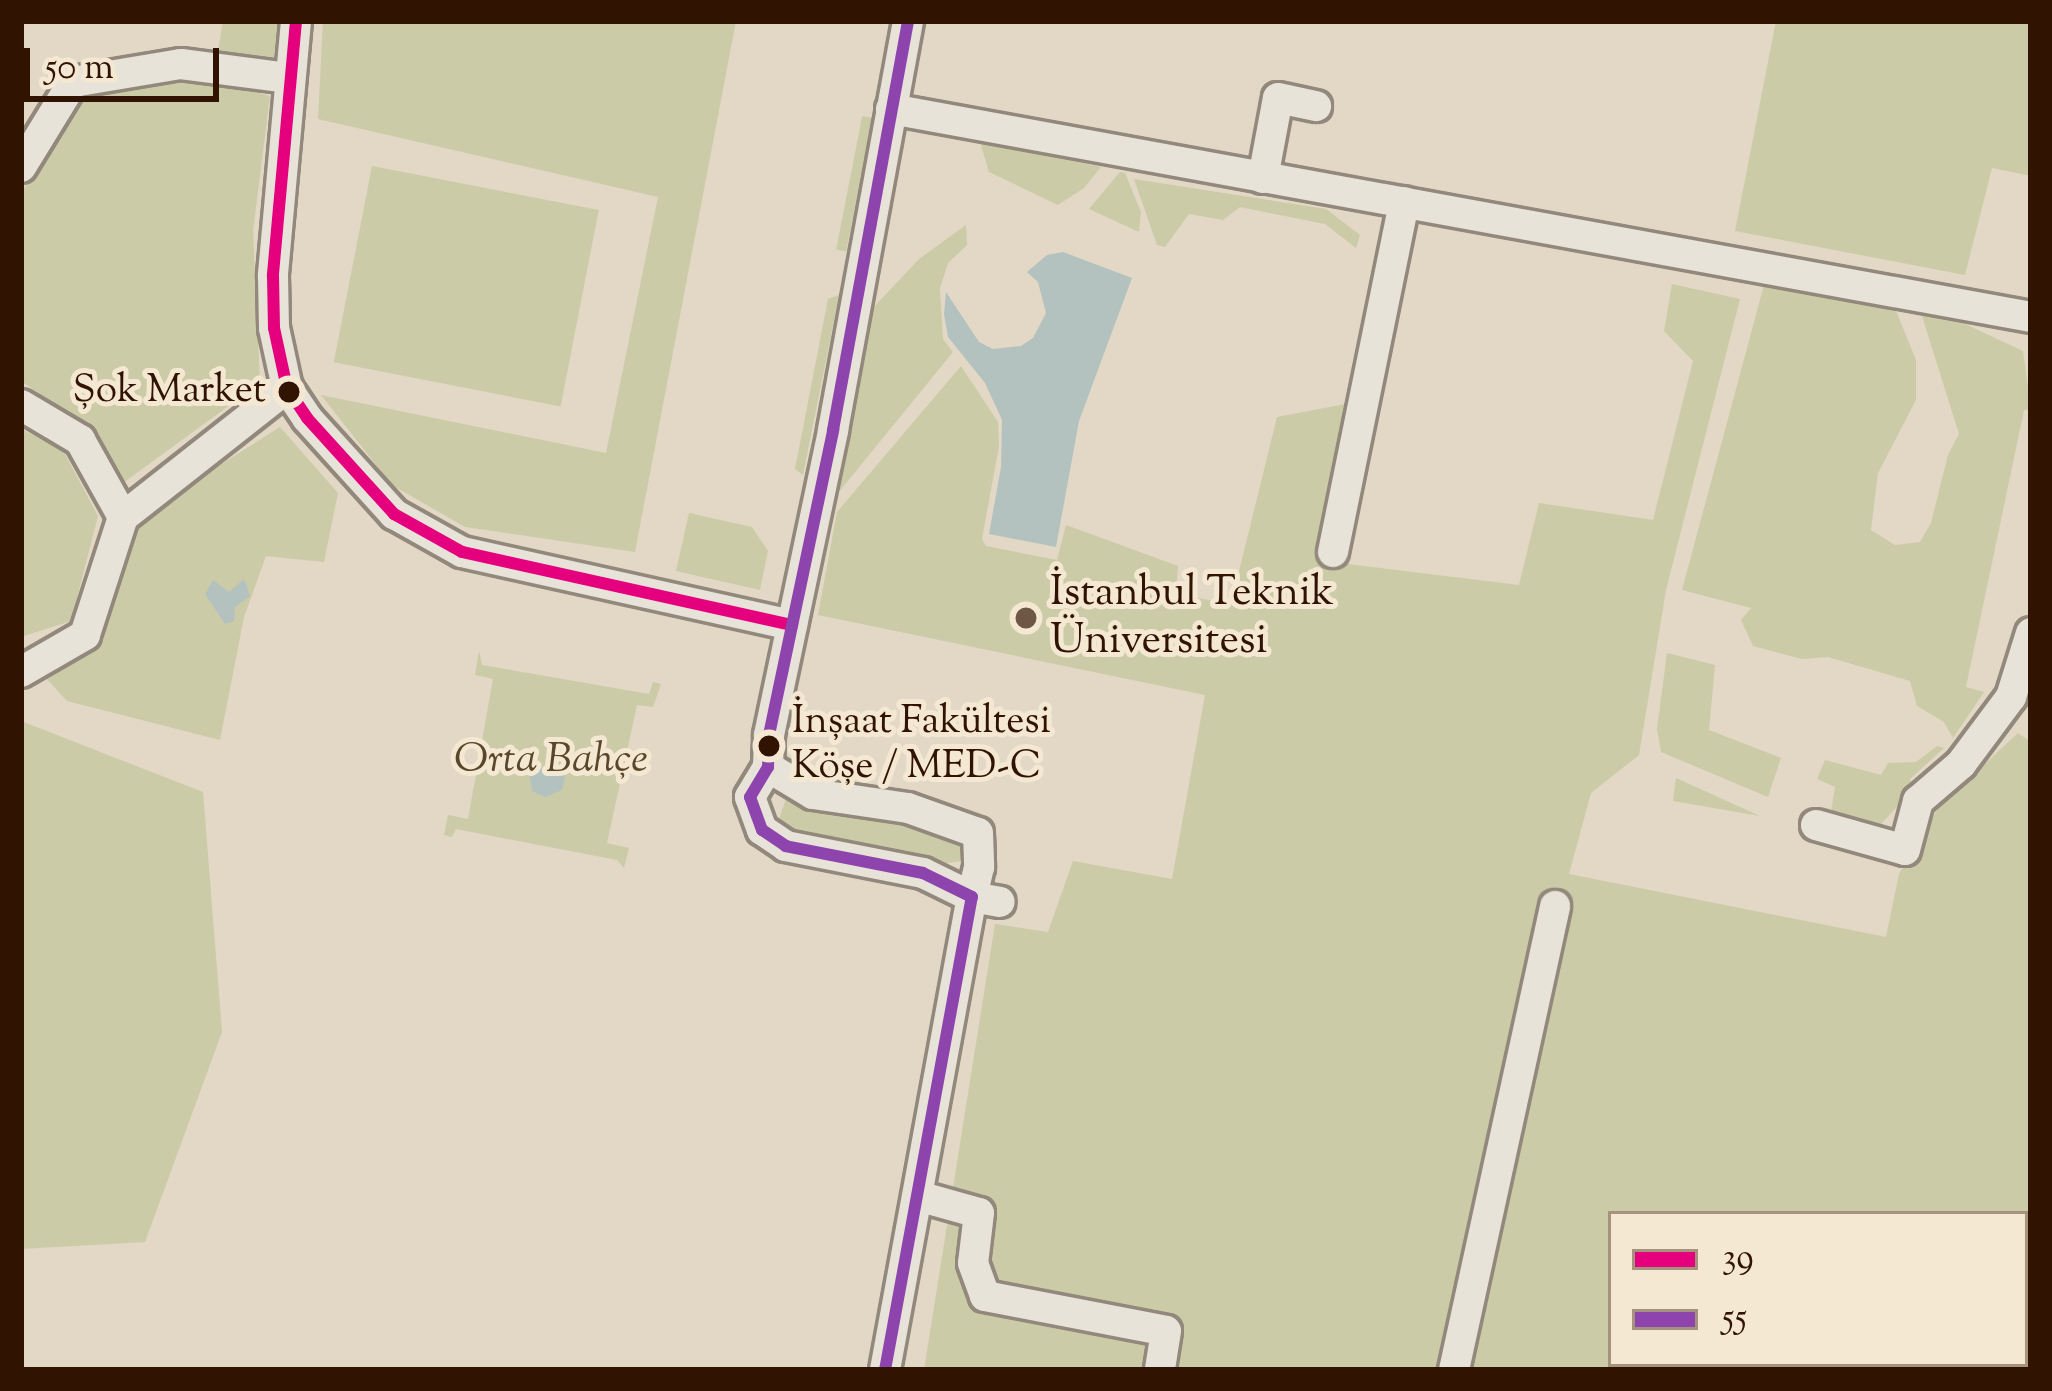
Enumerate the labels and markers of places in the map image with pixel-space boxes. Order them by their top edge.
place label: Şok Market [73,369,266,415]
marker: Şok Market [278,381,300,403]
place label: İstanbul Teknik Üniversitesi [1050,569,1334,668]
marker: İstanbul Teknik Üniversitesi [1013,605,1039,631]
place label: İnşaat Fakültesi Köşe / MED-C [792,701,1051,792]
marker: İnşaat Fakültesi Köşe / MED-C [758,735,780,757]

